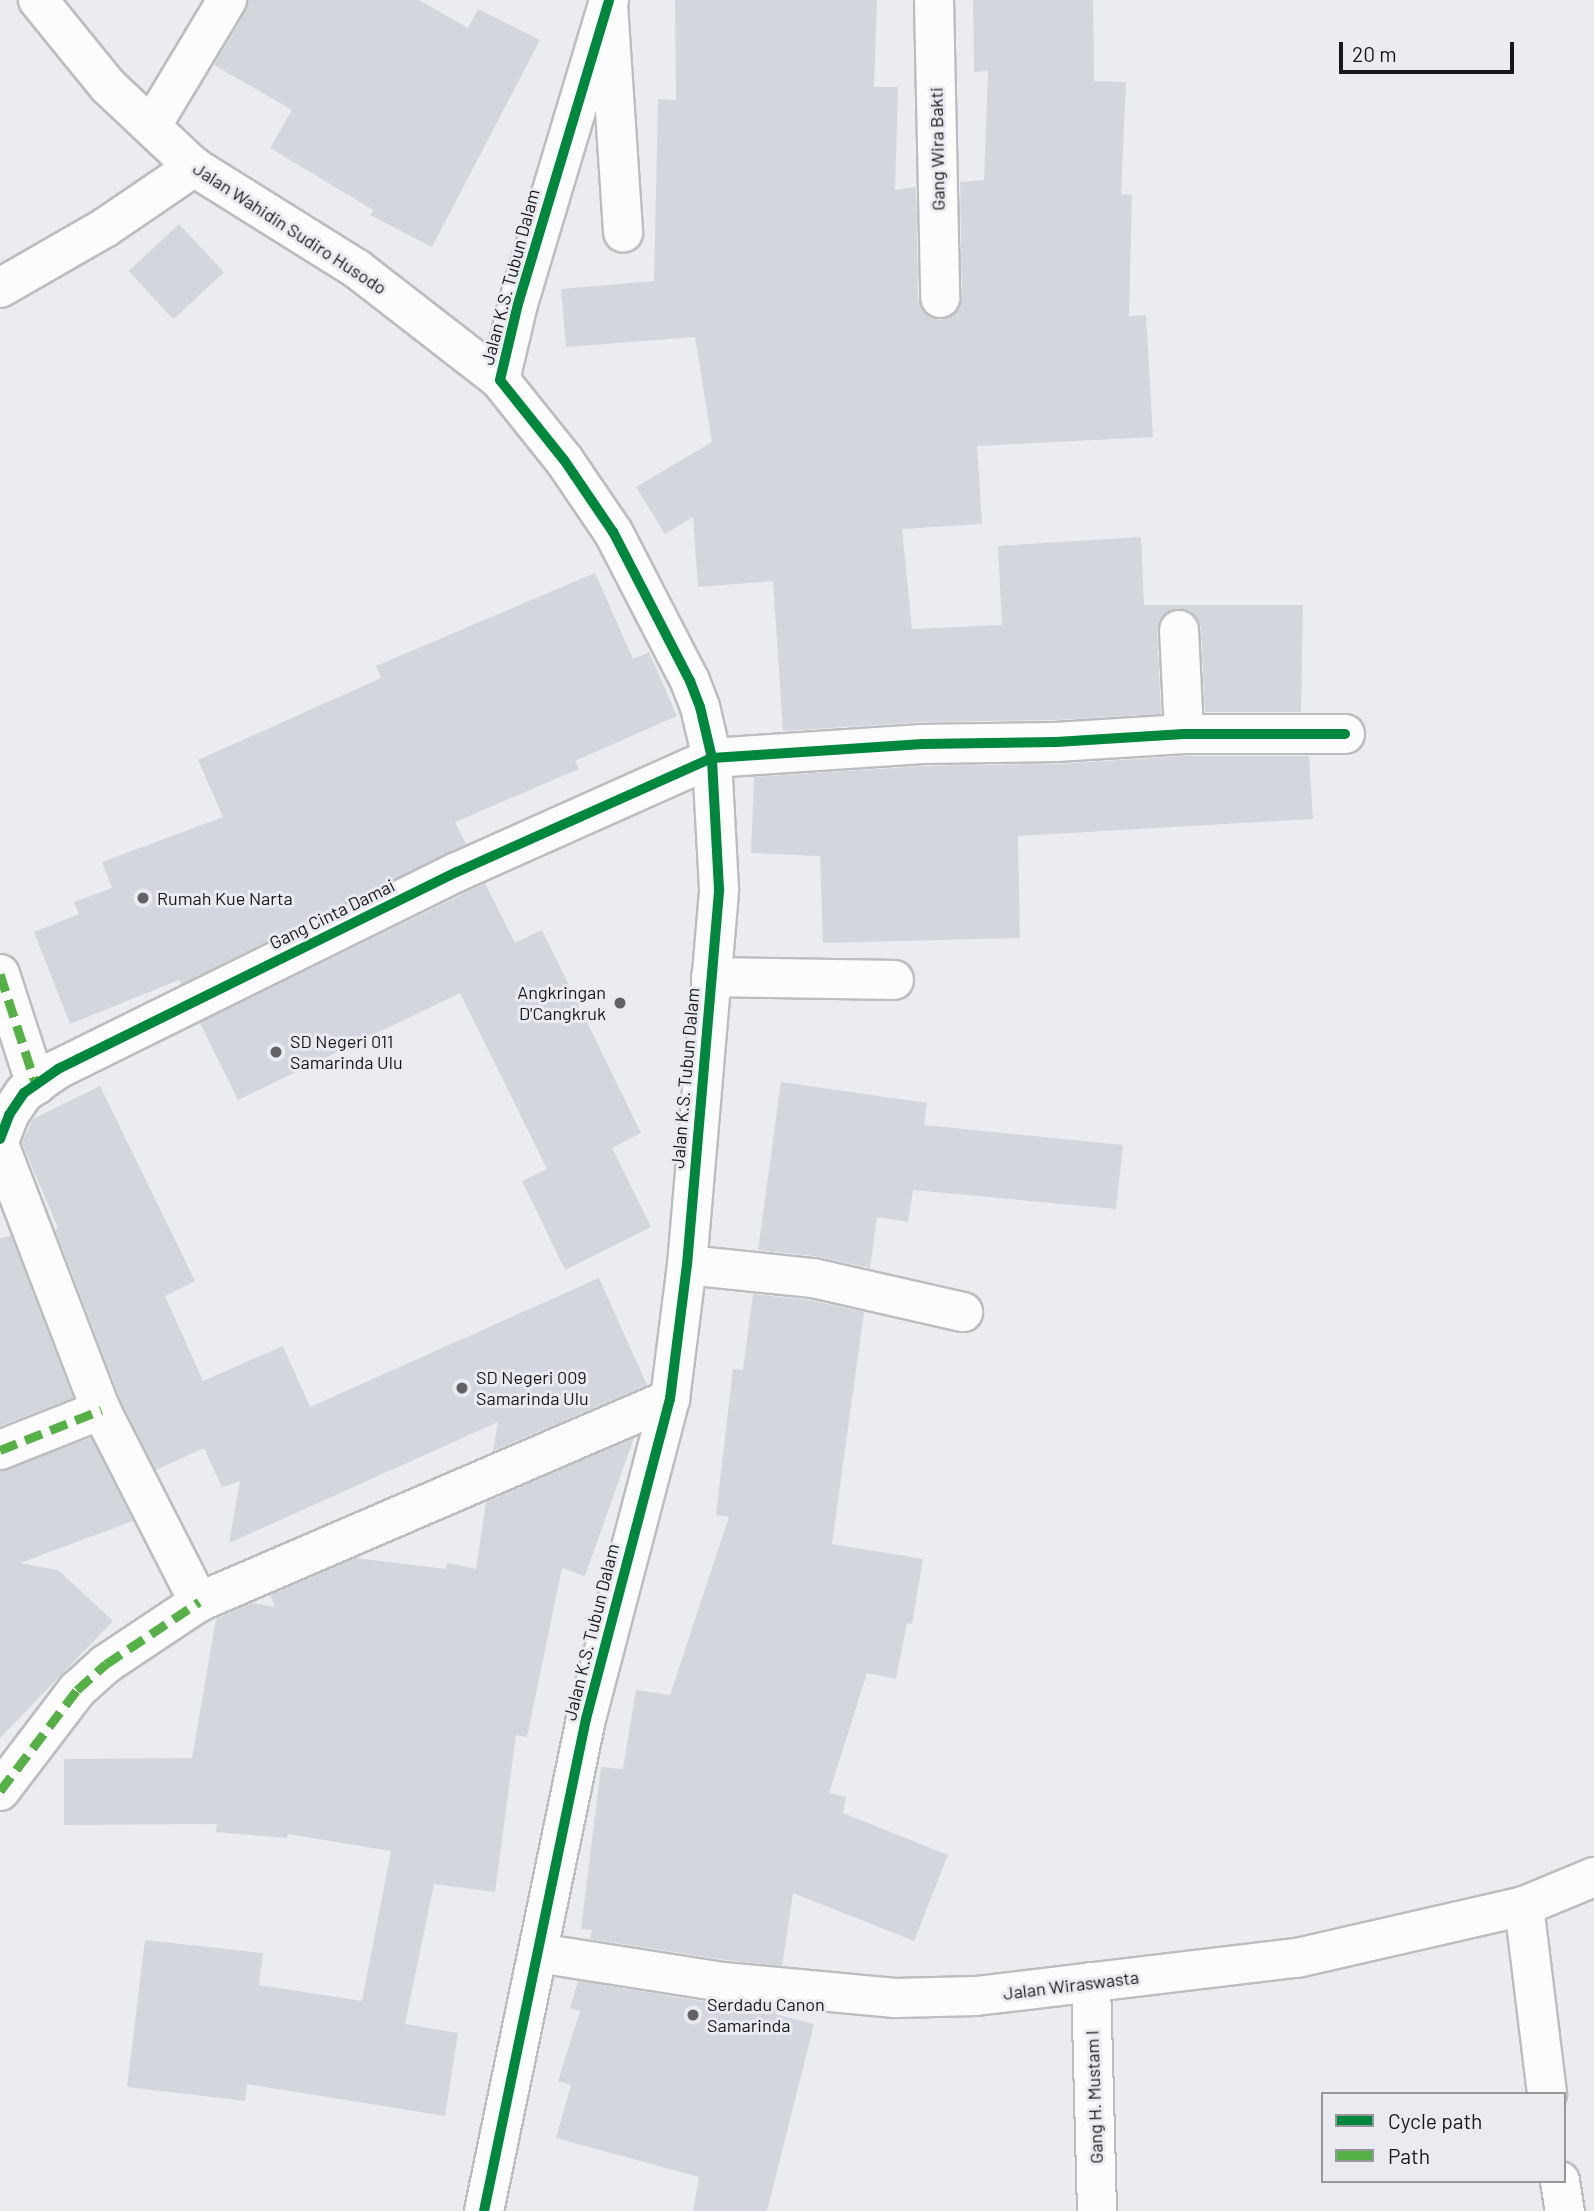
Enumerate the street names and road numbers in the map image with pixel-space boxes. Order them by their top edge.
street label: Gang Wira Bakti [925,87,949,211]
street label: Jalan Wahidin Sudiro Husodo [189,157,391,299]
street label: Jalan K.S. Tubun Dalam [476,187,544,367]
street label: Gang Cinta Damai [266,874,398,954]
street label: Jalan K.S. Tubun Dalam [666,987,704,1169]
street label: Jalan K.S. Tubun Dalam [559,1541,623,1723]
street label: Jalan Wiraswasta [1002,1966,1140,2004]
street label: Gang H. Mustam I [1081,2030,1107,2164]

